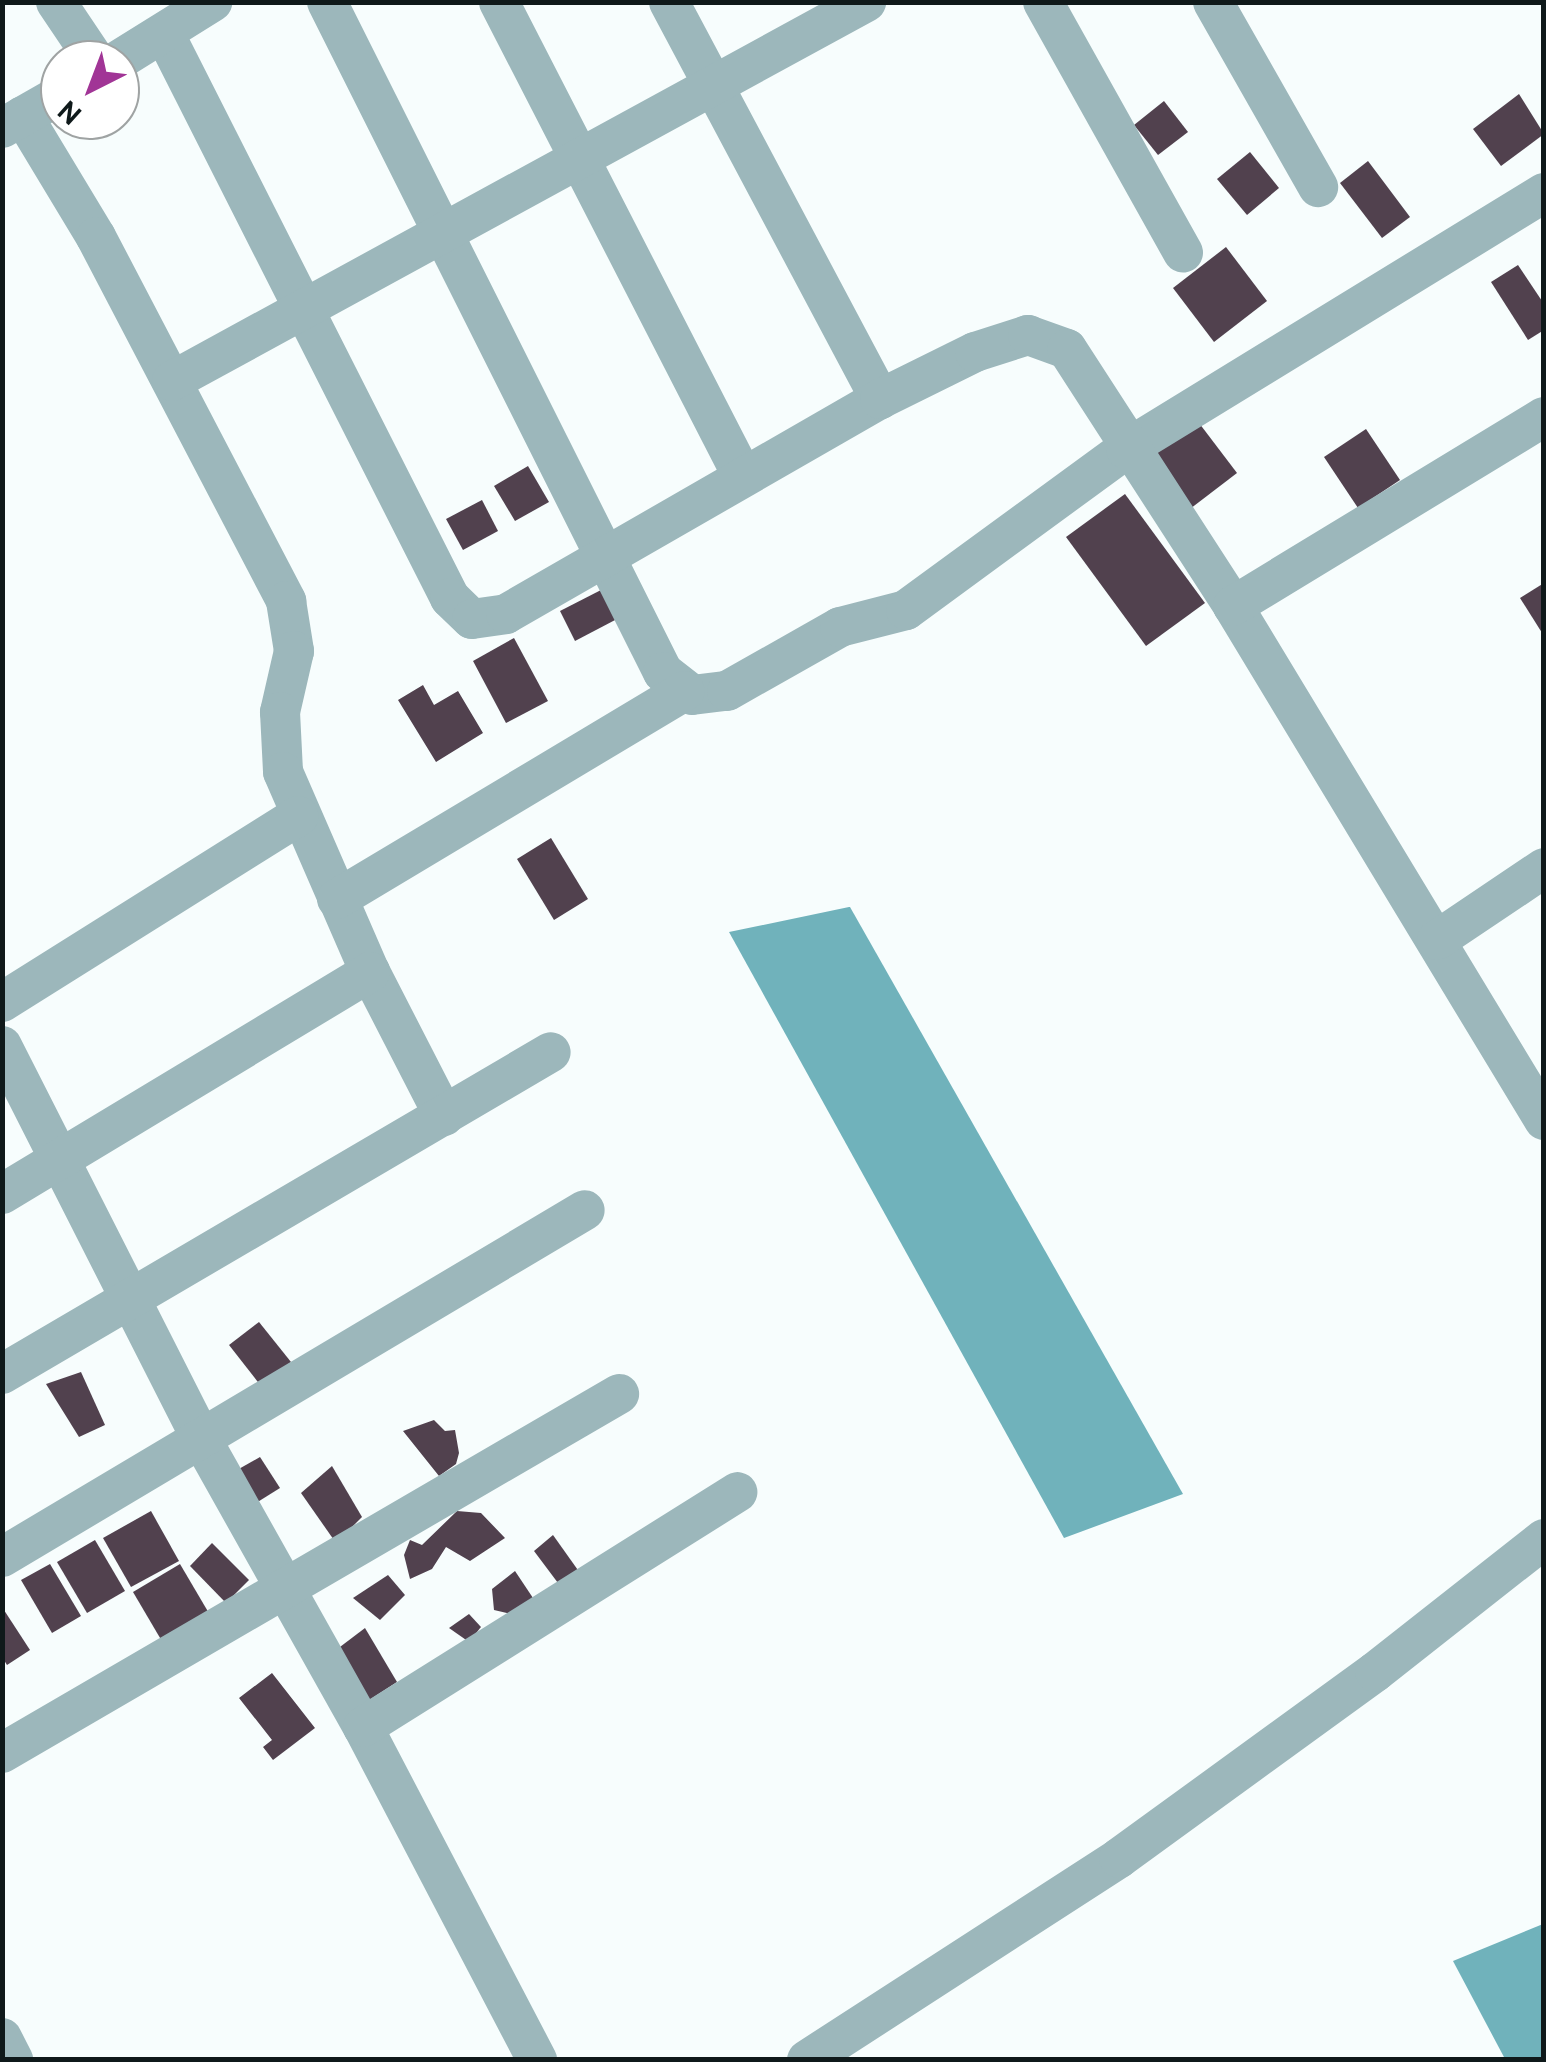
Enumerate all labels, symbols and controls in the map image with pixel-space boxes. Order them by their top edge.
north arrow [40,40,140,140]
text: N [52,91,91,131]

